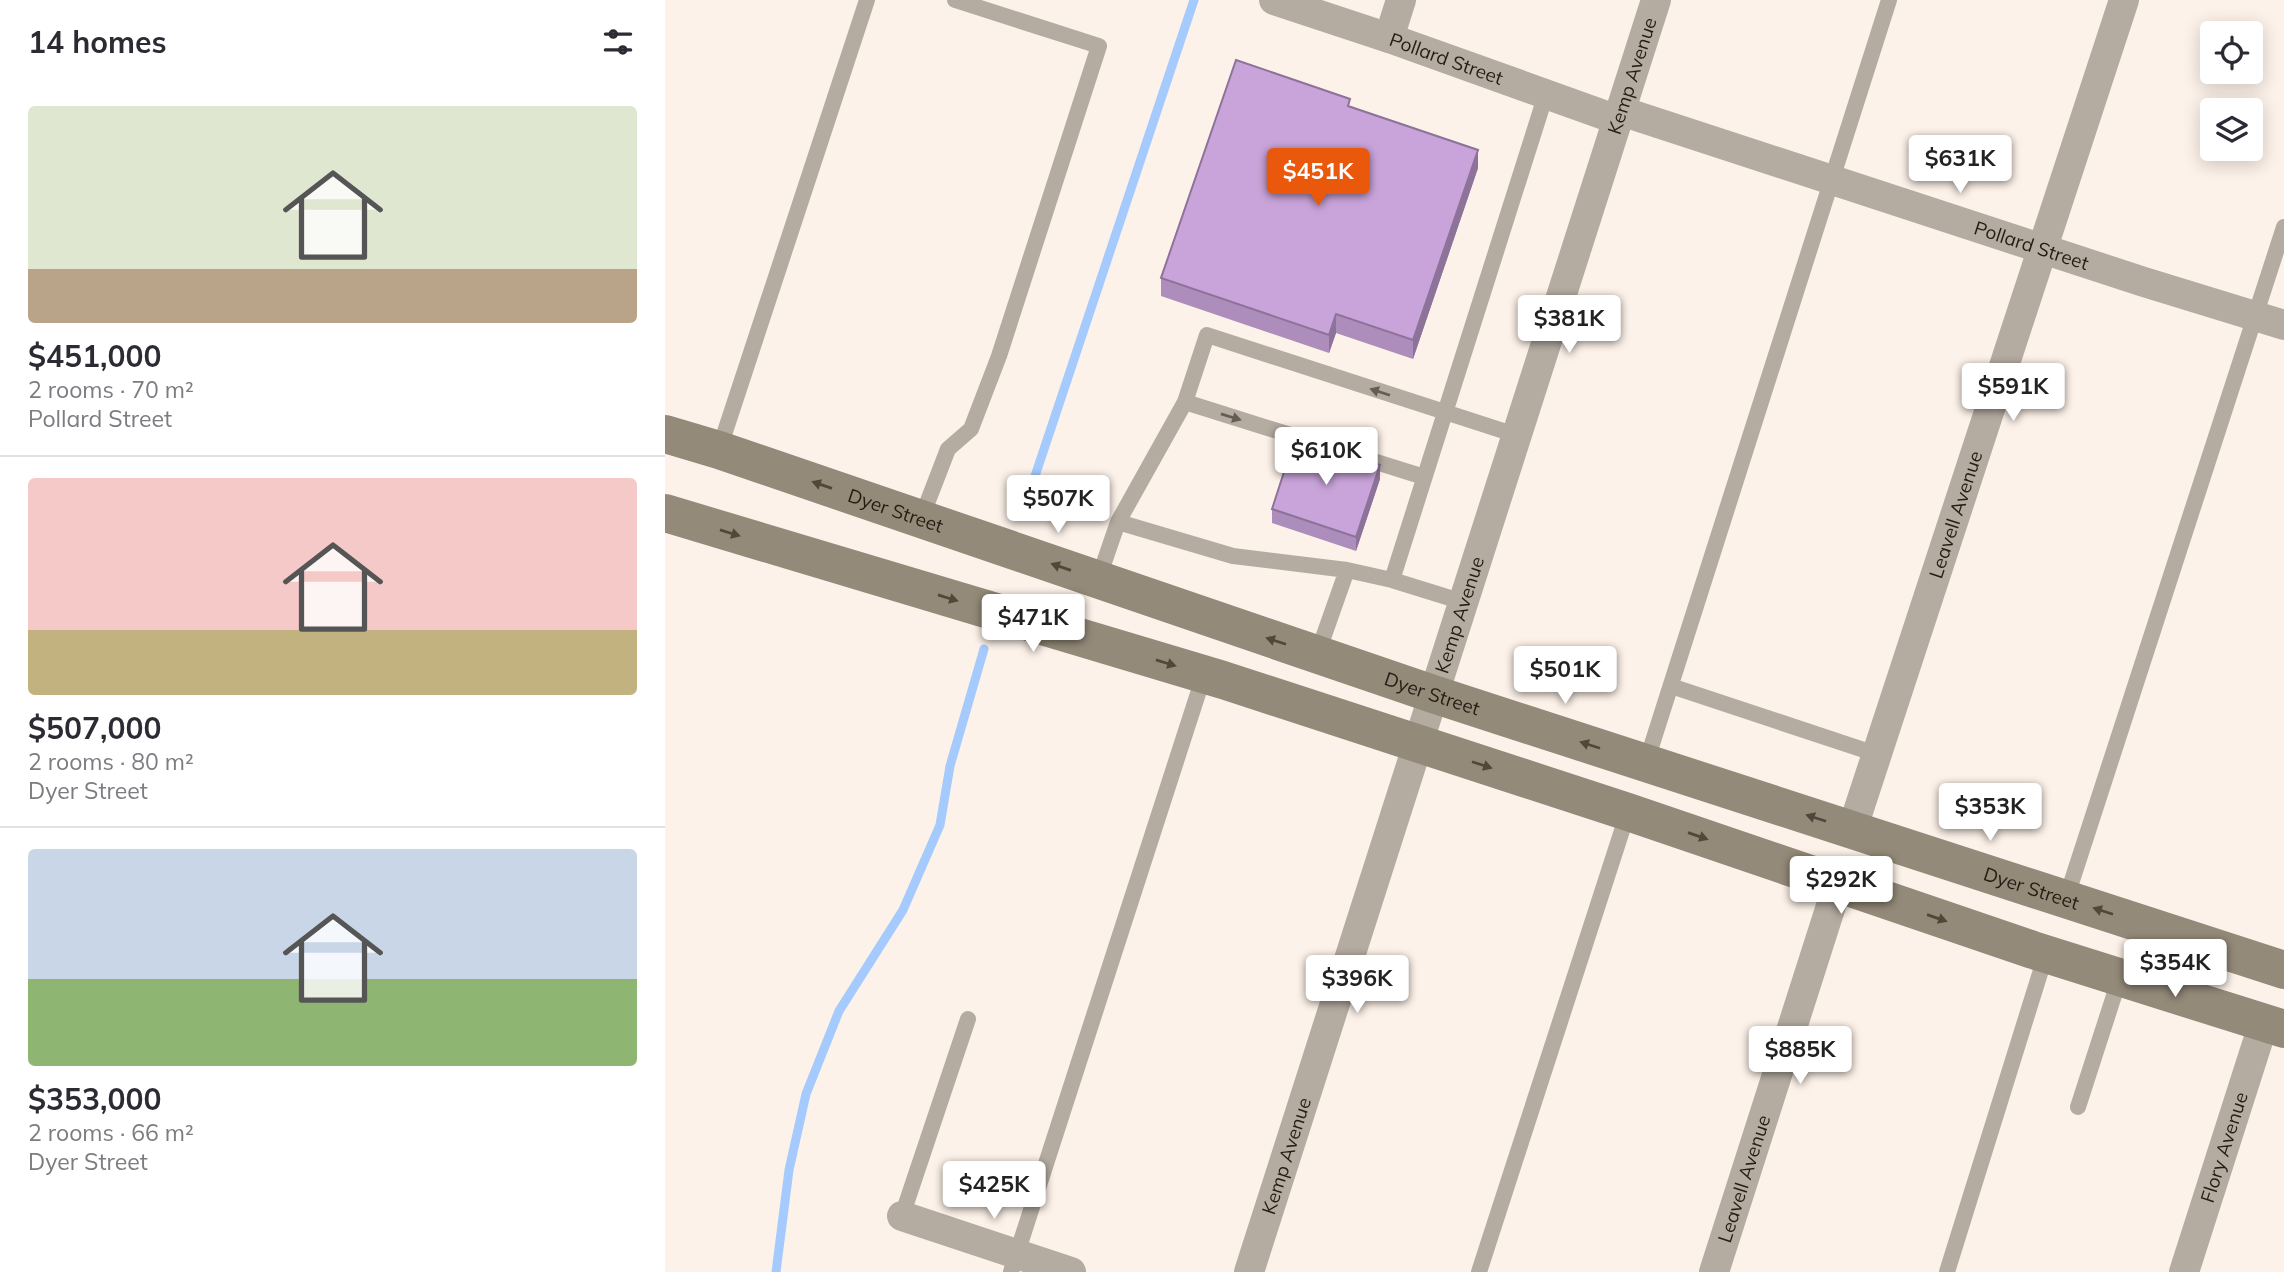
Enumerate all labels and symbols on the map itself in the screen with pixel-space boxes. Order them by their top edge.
street label: Kemp Avenue [1602,14,1662,137]
street label: Pollard Street [1386,27,1507,90]
pin: $631K [1911,136,2009,195]
pin: $451K [1269,148,1367,208]
street label: Pollard Street [1971,215,2092,275]
pin: $381K [1520,296,1618,355]
pin: $591K [1964,364,2062,423]
one-way arrow [1369,386,1390,397]
one-way arrow [1221,412,1242,422]
pin: $610K [1277,428,1375,487]
street label: Leavell Avenue [1923,448,1987,581]
pin: $507K [1009,476,1107,535]
one-way arrow [812,479,833,490]
street label: Dyer Street [845,483,947,538]
one-way arrow [720,529,741,539]
street label: Kemp Avenue [1429,553,1489,676]
one-way arrow [1050,561,1071,572]
one-way arrow [938,594,959,604]
pin: $471K [984,594,1082,654]
one-way arrow [1265,635,1286,646]
pin: $501K [1516,646,1614,706]
one-way arrow [1156,659,1177,669]
street label: Dyer Street [1381,666,1483,721]
one-way arrow [1579,739,1600,750]
one-way arrow [1472,760,1493,770]
pin: $353K [1941,784,2039,843]
one-way arrow [1805,812,1826,823]
one-way arrow [1688,831,1709,842]
pin: $292K [1792,856,1890,916]
street label: Dyer Street [1981,861,2083,915]
one-way arrow [2092,905,2113,916]
one-way arrow [1926,913,1947,923]
pin: $354K [2126,940,2224,999]
pin: $396K [1308,956,1406,1015]
pin: $885K [1751,1026,1849,1086]
street label: Flory Avenue [2195,1089,2253,1206]
street label: Kemp Avenue [1256,1094,1316,1217]
street label: Leavell Avenue [1712,1112,1775,1245]
pin: $425K [945,1162,1043,1221]

